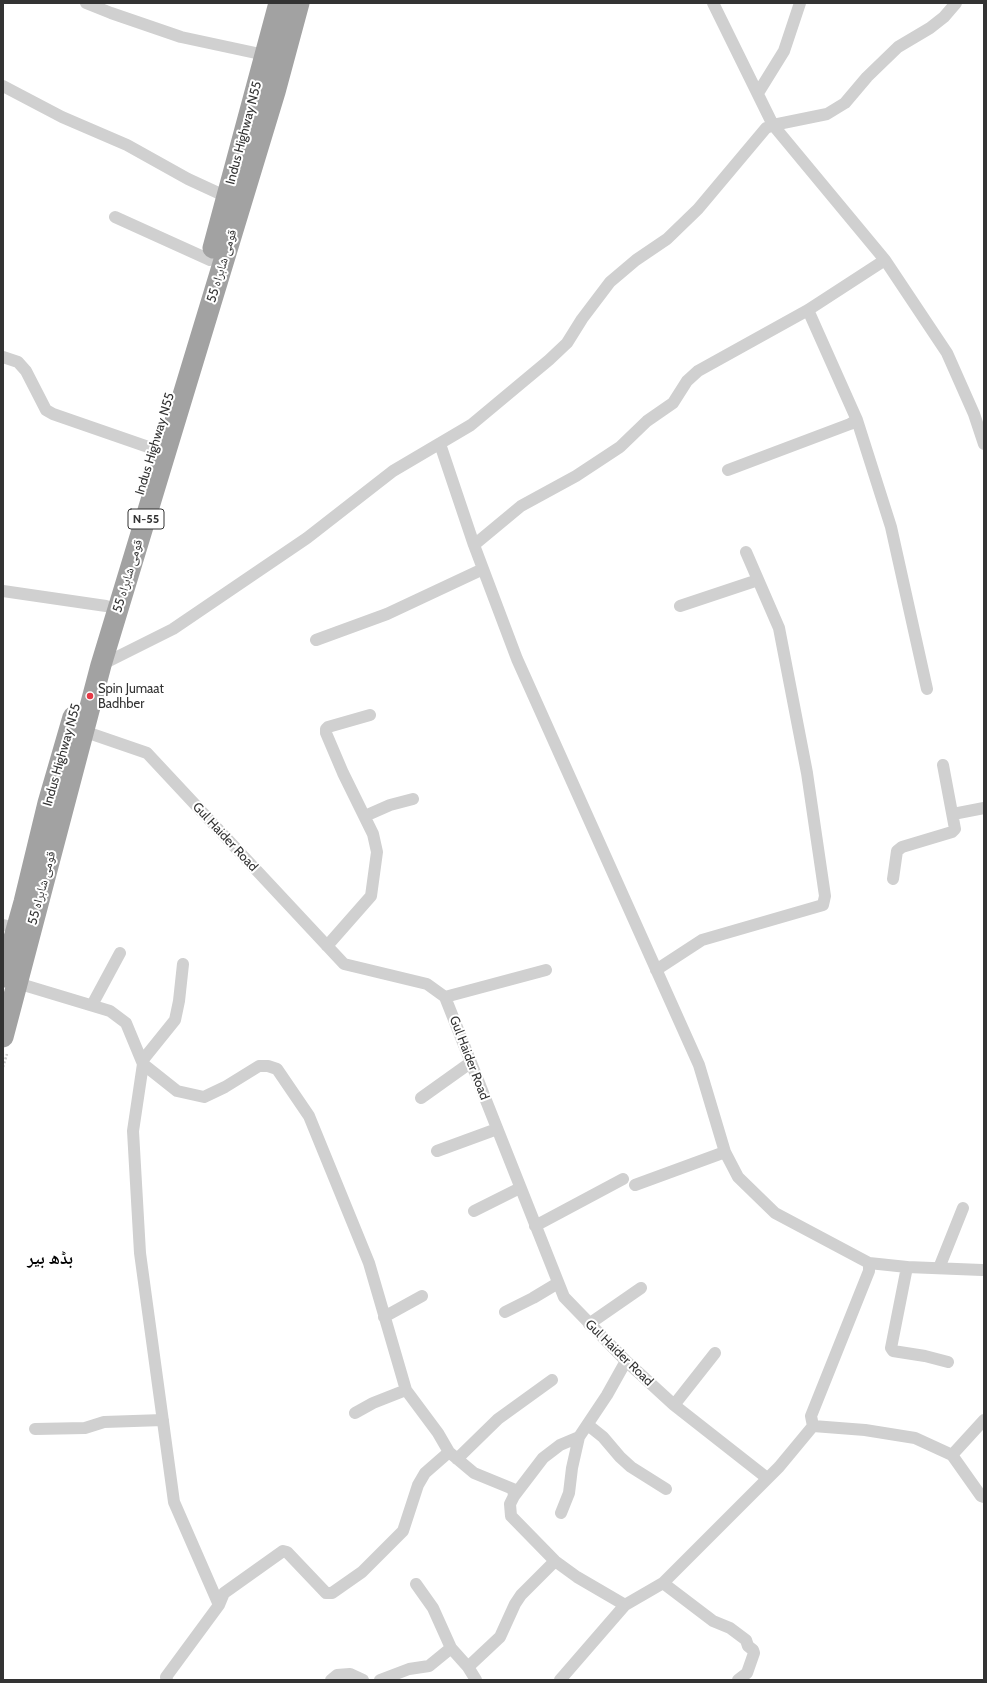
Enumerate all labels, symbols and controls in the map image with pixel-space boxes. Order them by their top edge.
street label: Indus Highway N55 [223,80,265,186]
street label: قومی شاہراہ 55 [204,228,240,304]
street label: Indus Highway N55 [132,391,178,497]
road number: N-55 [128,509,164,529]
street label: قومی شاہراہ 55 [110,538,146,614]
place label: Spin Jumaat Badhber [98,681,164,712]
marker: Spin Jumaat Badhber [85,691,95,701]
street label: Indus Highway N55 [40,702,84,808]
street label: Gul Haider Road [189,799,261,875]
street label: قومی شاہراہ 55 [25,850,59,926]
street label: Gul Haider Road [446,1014,492,1102]
district label: بڈھ بیر [27,1249,73,1269]
street label: Gul Haider Road [582,1317,656,1389]

